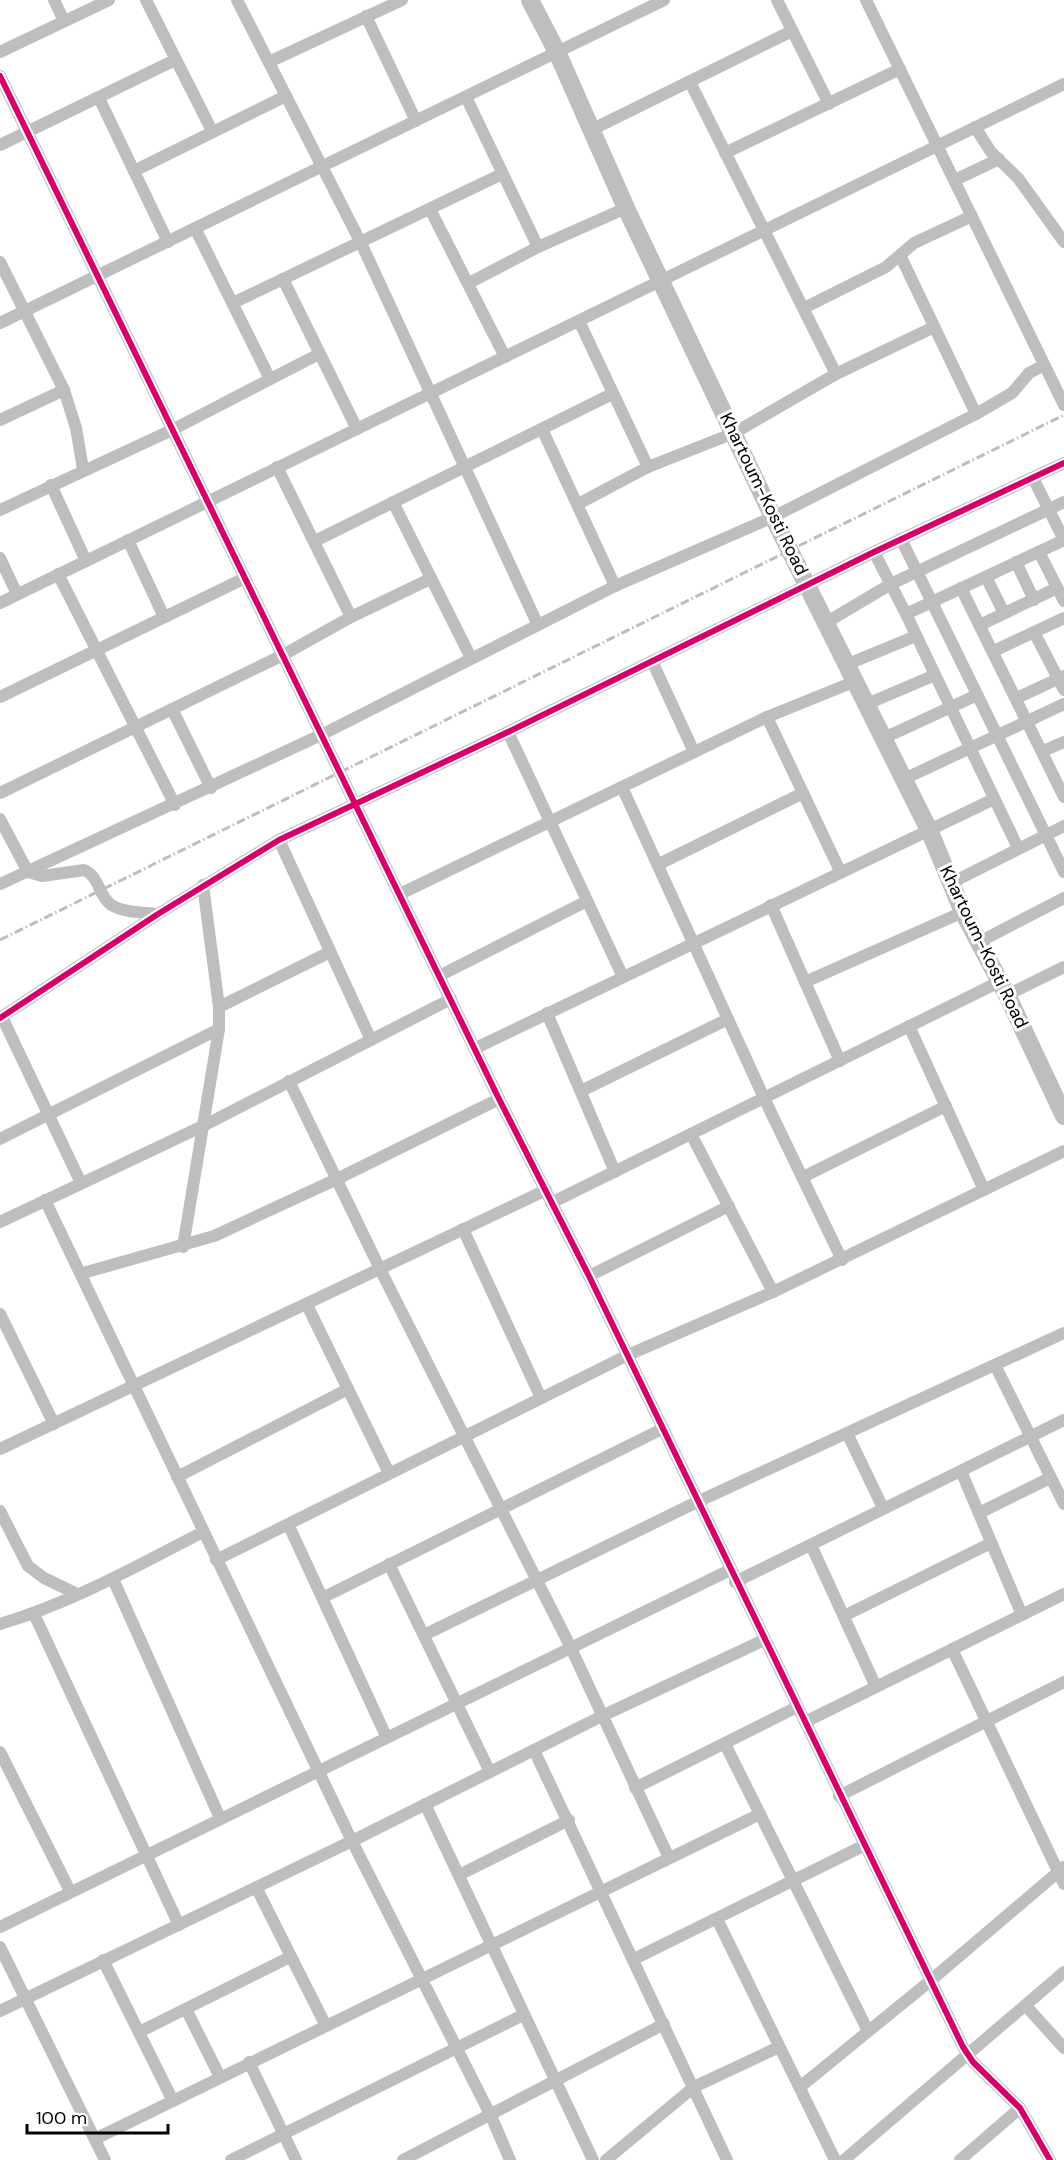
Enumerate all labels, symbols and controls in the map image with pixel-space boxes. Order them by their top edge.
street label: Khartoum-Kosti Road [714,409,814,579]
street label: Khartoum-Kosti Road [934,862,1034,1032]
scale bar [27,2097,168,2135]
text: 100 m [36,2106,87,2130]

